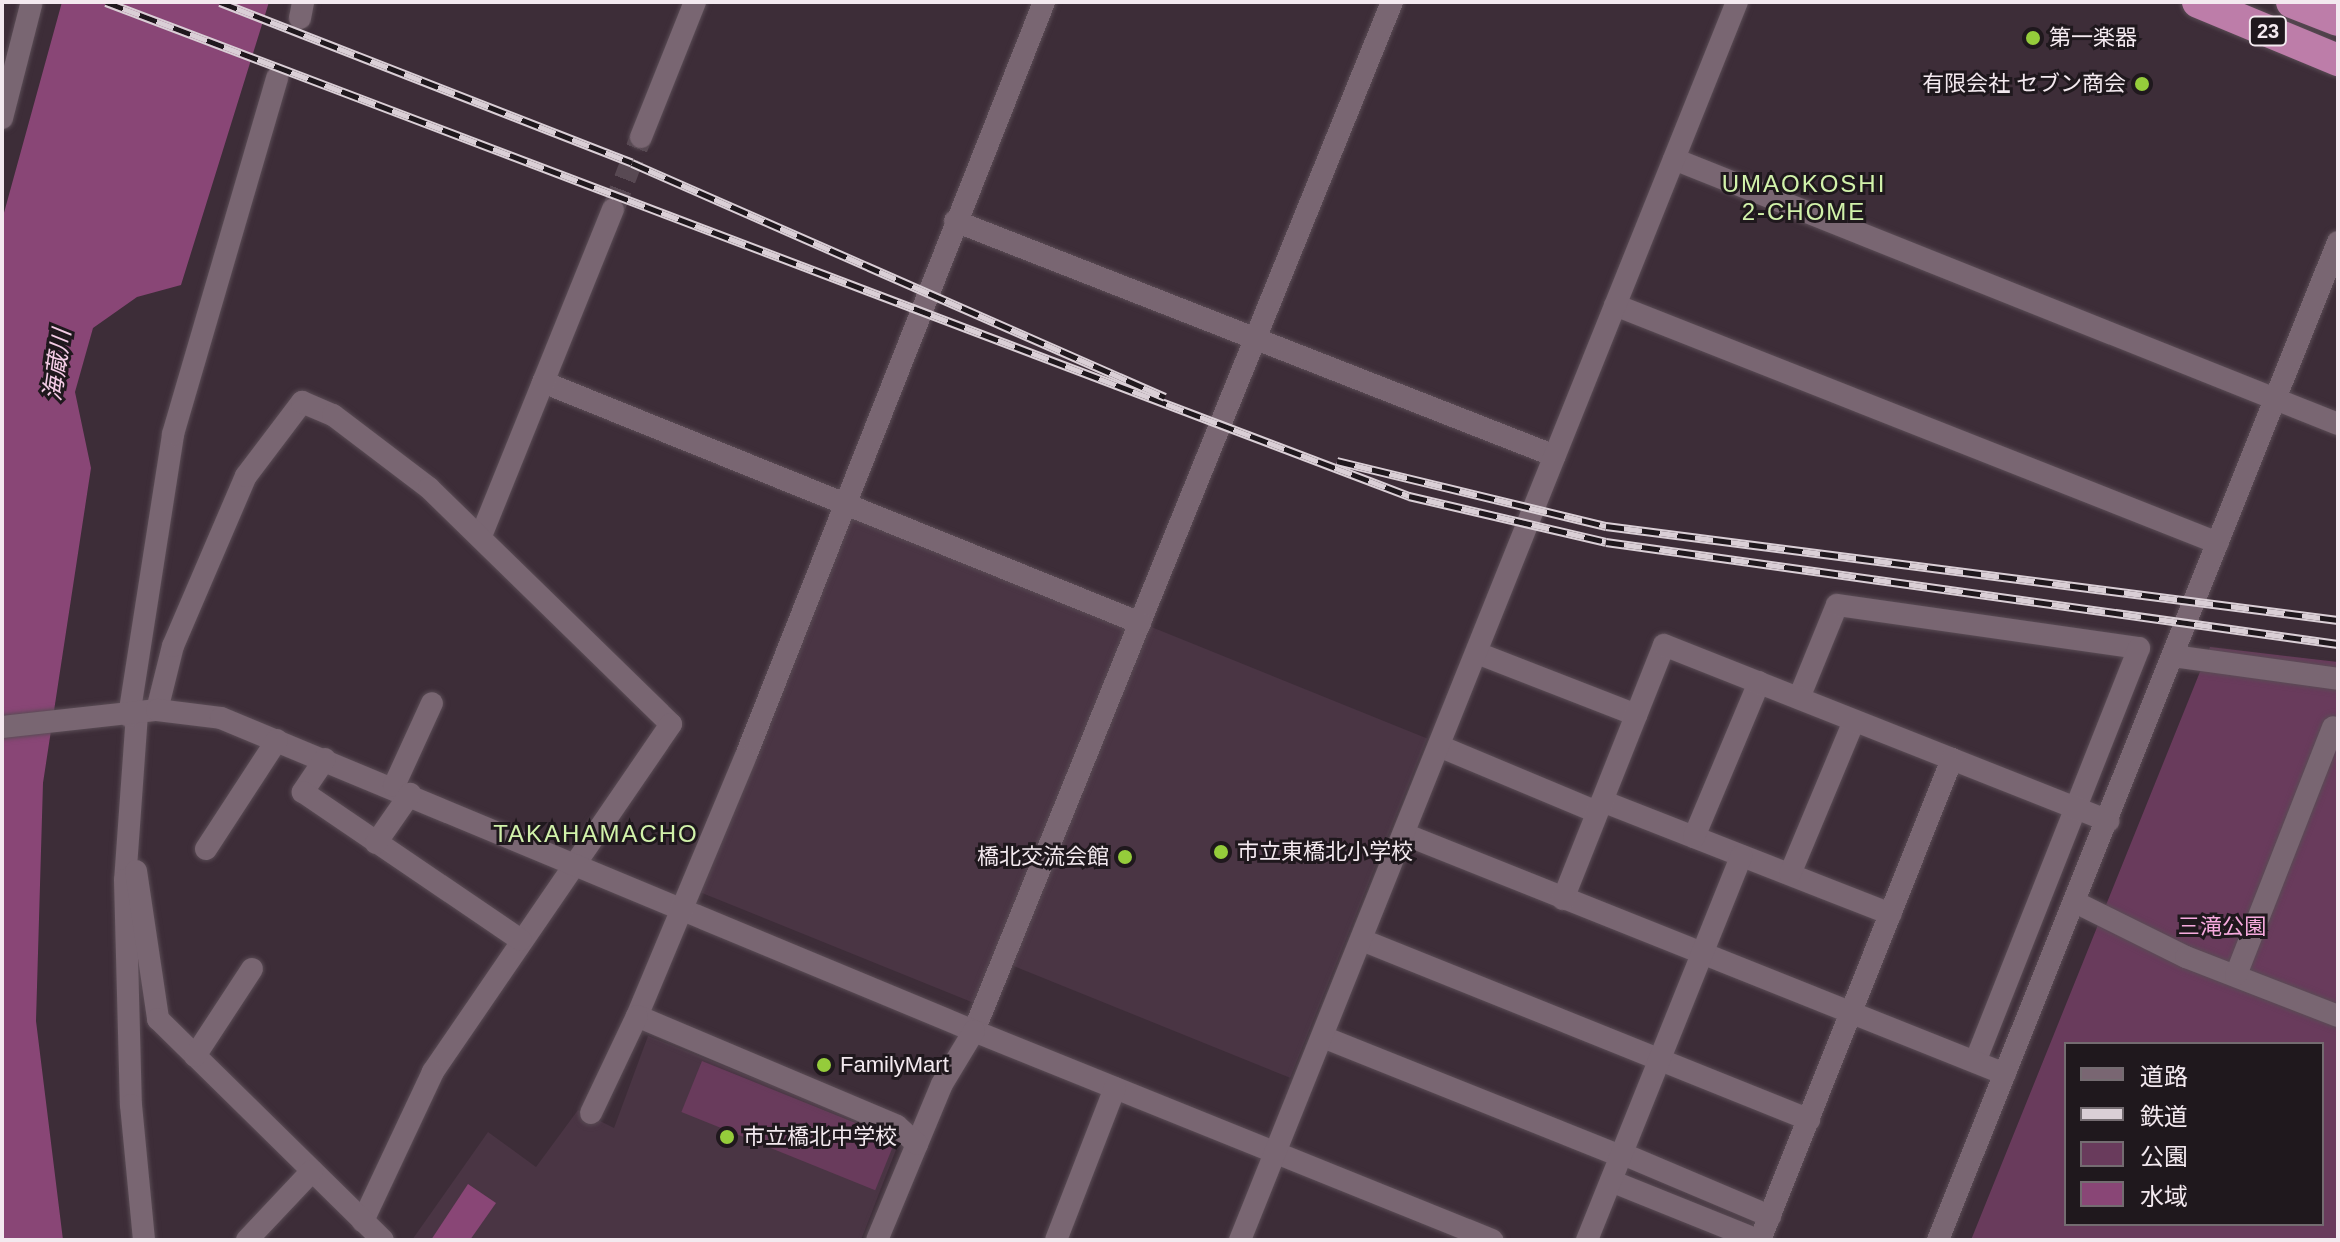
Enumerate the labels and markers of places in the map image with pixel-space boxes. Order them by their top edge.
place label: 第一楽器 [2049,25,2137,51]
marker: 第一楽器 [2024,29,2042,47]
place label: 有限会社 セブン商会 [1922,71,2126,97]
marker: 有限会社 セブン商会 [2133,75,2151,93]
place label: 市立東橋北小学校 [1237,839,1413,865]
marker: 市立東橋北小学校 [1212,843,1230,861]
place label: 橋北交流会館 [977,844,1109,870]
marker: 橋北交流会館 [1116,848,1134,866]
place label: FamilyMart [840,1052,949,1078]
marker: FamilyMart [815,1056,833,1074]
place label: 市立橋北中学校 [743,1124,897,1150]
marker: 市立橋北中学校 [718,1128,736,1146]

